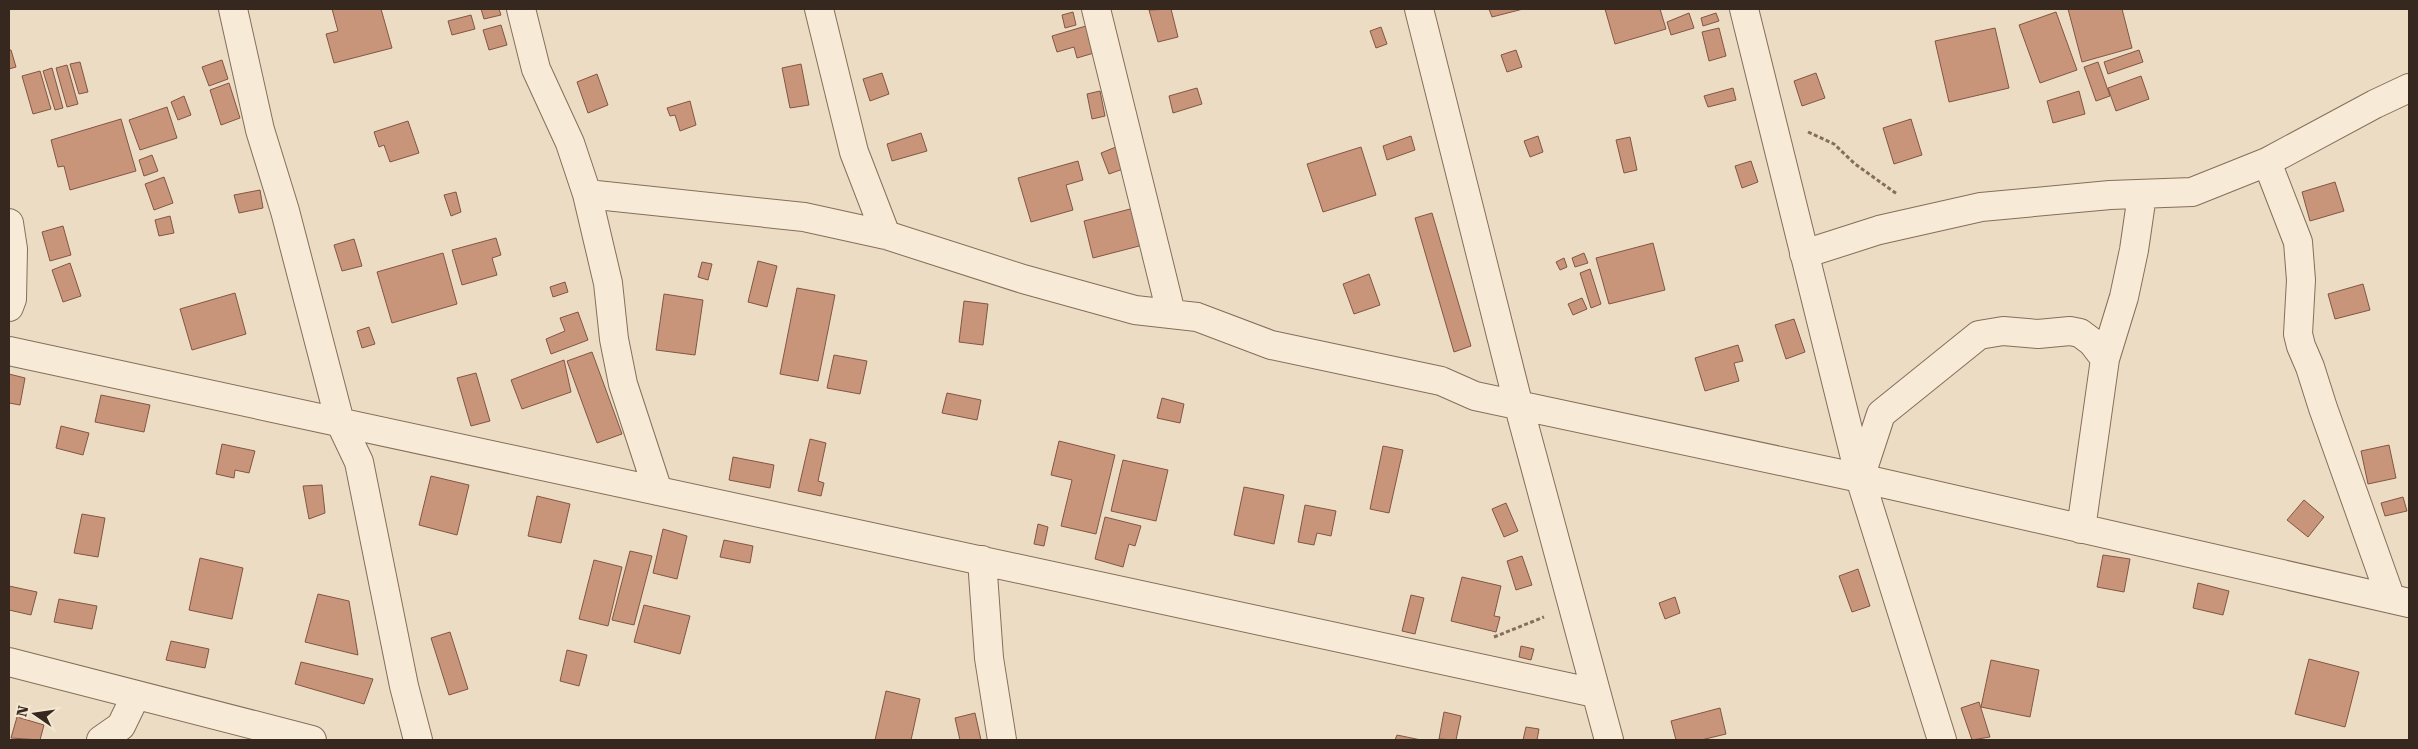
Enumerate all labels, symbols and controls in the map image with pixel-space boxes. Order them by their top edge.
north arrow [10,689,60,739]
text: N [13,704,31,718]

